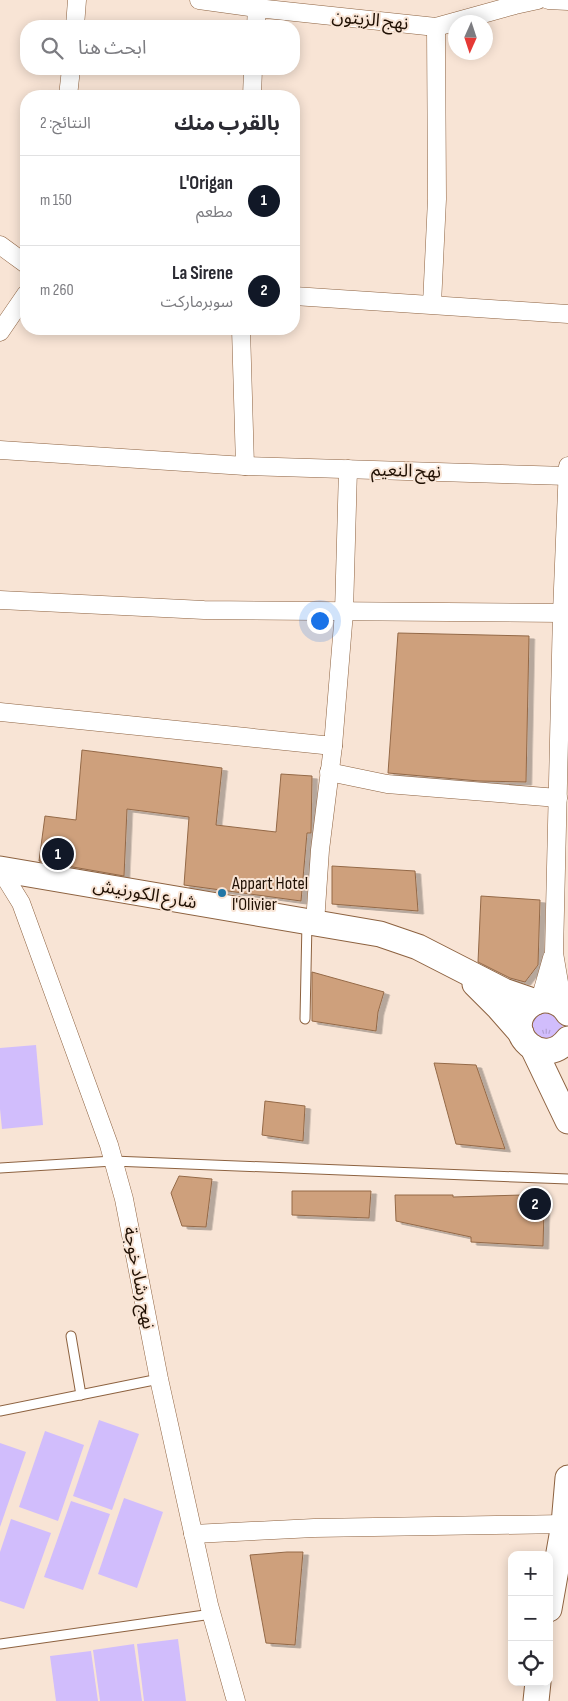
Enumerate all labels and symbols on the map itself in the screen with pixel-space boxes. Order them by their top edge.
street label: نهج الزيتون [330,6,409,36]
north arrow [448,15,493,60]
street label: نهج النعيم [371,459,441,485]
your location [307,608,333,634]
pin: 1 [42,835,74,873]
place label: Appart Hotel l'Olivier [231,873,308,915]
street label: شارع الكورنيش [91,875,199,916]
marker: Appart Hotel l'Olivier [216,887,228,899]
pin: 2 [519,1185,551,1223]
street label: نهج رشاد خوجة [117,1225,159,1331]

